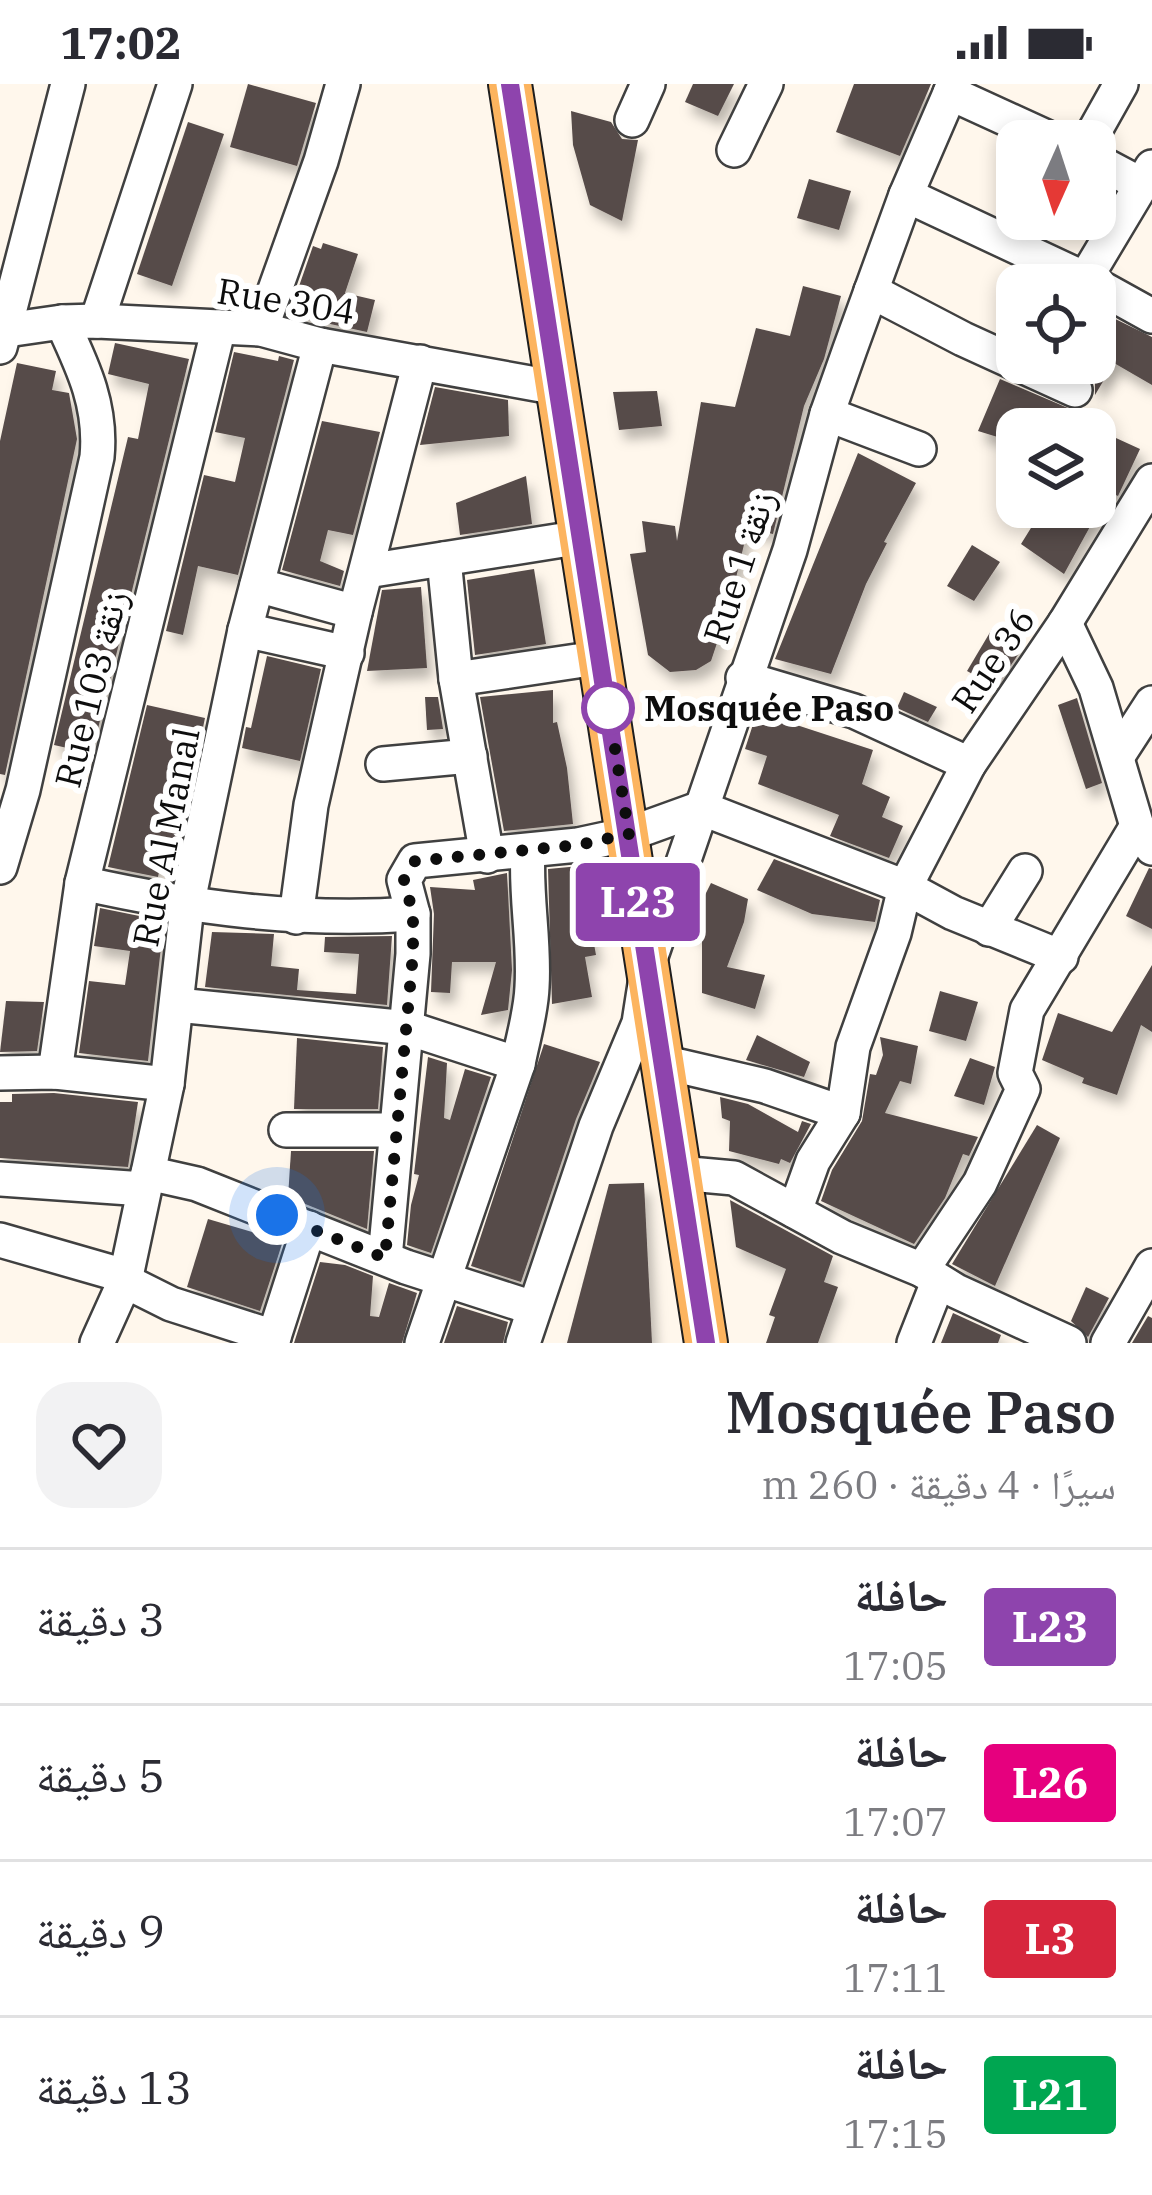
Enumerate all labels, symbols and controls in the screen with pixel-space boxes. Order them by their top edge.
text: 17:02 [60,13,182,71]
north arrow [996,120,1116,240]
map controls [996,120,1116,528]
button: locate [996,264,1116,384]
street label: Rue 304 [214,266,358,335]
button: layers [996,408,1116,528]
street label: Rue 1 زنقة [692,484,785,649]
street label: Rue 103 زنقة [43,586,138,792]
street label: Rue 36 [940,598,1045,721]
marker: Mosquée Paso [583,683,633,733]
place label: Mosquée Paso [644,684,894,731]
street label: Rue Al Manal [121,723,210,950]
line badge: L23 [569,863,707,941]
text: L23 [600,874,676,929]
your location [247,1185,307,1245]
text: Mosquée Paso [725,1375,1116,1449]
button: heart [36,1382,162,1508]
text: سيرًا · 4 دقيقة · 260 m [762,1459,1116,1510]
text: حافلة [855,1565,948,1623]
text: 3 دقيقة [36,1590,165,1648]
text: L23 [1012,1599,1088,1654]
text: 17:05 [843,1640,948,1691]
text: حافلة [855,1721,948,1779]
text: 5 دقيقة [36,1746,165,1804]
text: L26 [1012,1755,1088,1810]
text: 17:07 [843,1796,948,1847]
text: حافلة [855,1877,948,1935]
text: 9 دقيقة [36,1902,165,1960]
text: L3 [1024,1911,1076,1966]
text: 17:11 [843,1952,948,2003]
text: حافلة [855,2033,948,2091]
text: 13 دقيقة [36,2058,192,2116]
text: L21 [1012,2067,1088,2122]
text: 17:15 [843,2108,948,2159]

